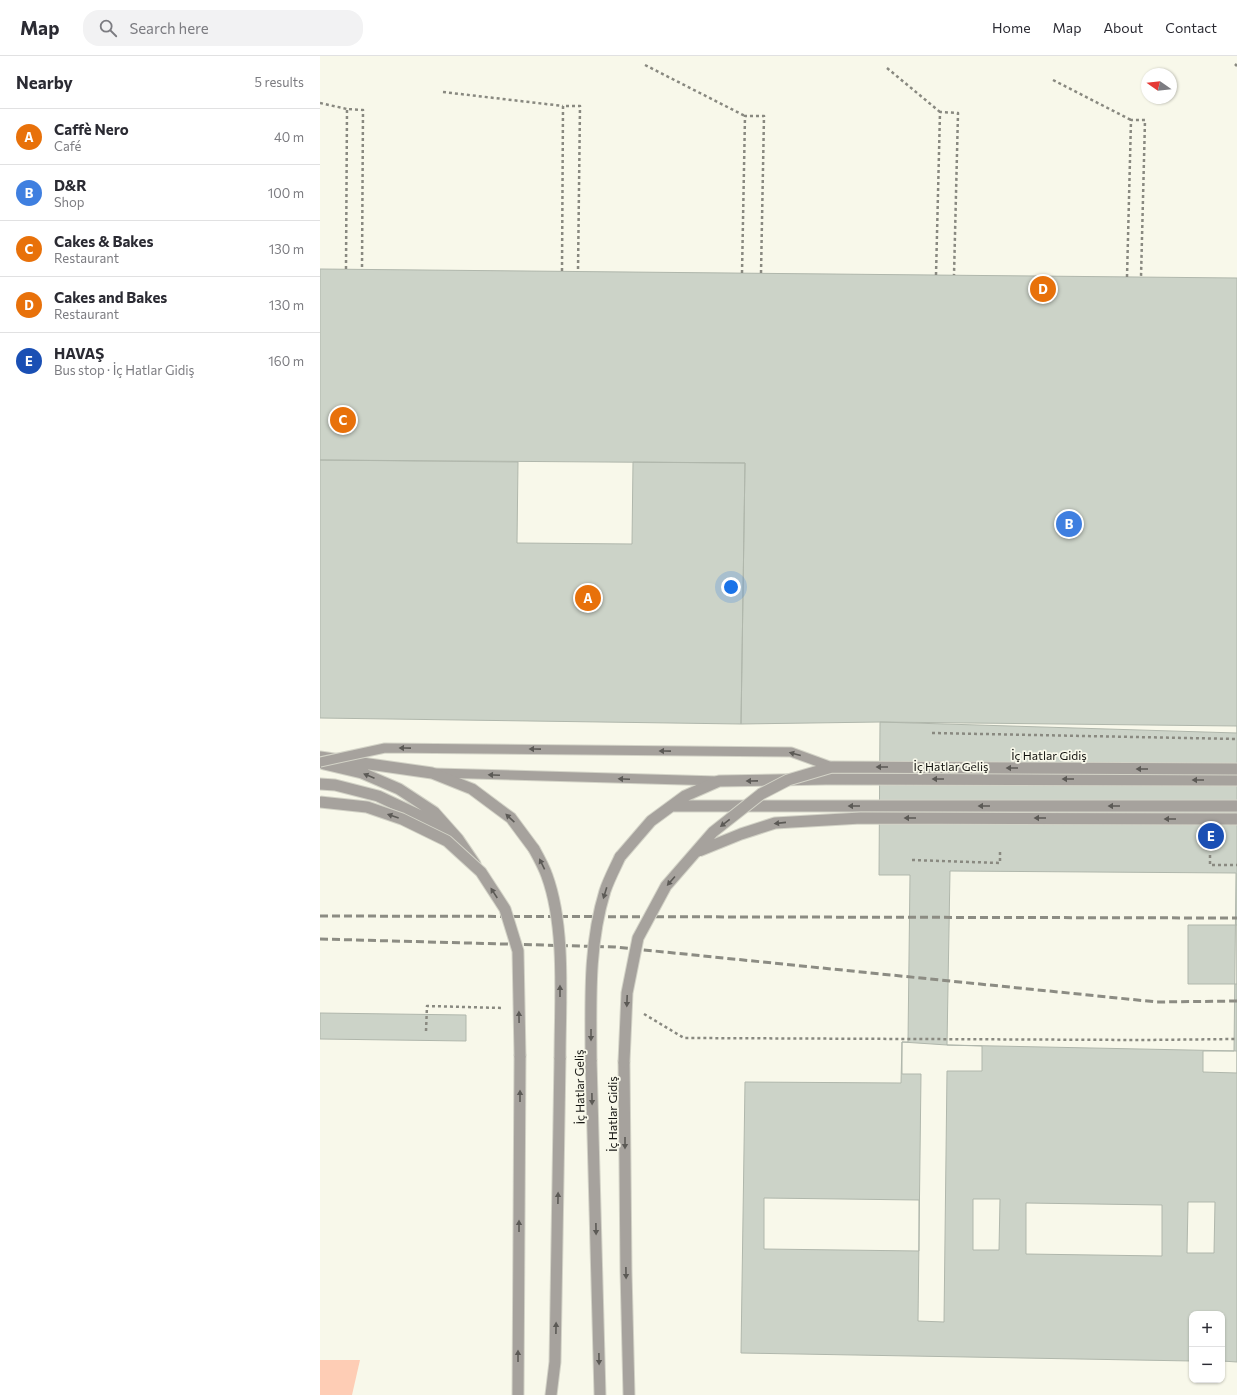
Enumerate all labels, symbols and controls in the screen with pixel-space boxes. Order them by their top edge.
search box [83,10,363,46]
text: Map [20,16,59,39]
icon: search [97,17,119,39]
text: Search here [129,19,209,37]
text: Home [992,19,1031,36]
text: Map [1053,19,1081,36]
text: About [1103,19,1143,36]
text: Contact [1165,19,1217,36]
north arrow [1141,68,1177,104]
text: Nearby [16,72,73,93]
text: 5 results [254,74,304,90]
text: Caffè Nero [54,120,129,138]
text: A [24,129,34,145]
text: 40 m [274,129,304,145]
text: Café [54,138,81,154]
text: D&R [54,176,87,194]
text: B [25,185,33,201]
text: 100 m [268,185,304,201]
text: Shop [54,194,85,210]
text: Cakes & Bakes [54,232,153,250]
text: C [25,241,33,257]
text: 130 m [269,241,304,257]
text: Restaurant [54,250,119,266]
pin: D [1030,274,1056,304]
text: Cakes and Bakes [54,288,167,306]
text: D [24,297,34,313]
text: 130 m [269,297,304,313]
text: Restaurant [54,306,119,322]
text: HAVAŞ [54,344,104,362]
text: E [25,353,33,369]
text: 160 m [268,353,304,369]
text: Bus stop · İç Hatlar Gidiş [54,362,195,378]
pin: C [330,405,356,435]
pin: B [1056,509,1082,539]
your location [721,577,741,597]
pin: A [575,583,601,613]
one-way arrow [398,745,411,751]
one-way arrow [529,746,541,753]
one-way arrow [658,748,671,754]
street label: İç Hatlar Gidiş [1011,748,1087,762]
one-way arrow [789,751,801,757]
street label: İç Hatlar Geliş [914,759,988,773]
one-way arrow [875,764,888,770]
one-way arrow [1005,765,1018,771]
one-way arrow [1135,766,1148,772]
one-way arrow [487,772,500,778]
one-way arrow [362,773,374,779]
one-way arrow [618,775,630,782]
one-way arrow [931,776,944,782]
one-way arrow [1061,776,1074,782]
one-way arrow [746,777,758,784]
one-way arrow [1191,777,1204,783]
one-way arrow [847,803,860,809]
one-way arrow [977,803,990,809]
one-way arrow [1107,803,1120,809]
one-way arrow [387,812,399,818]
one-way arrow [505,814,515,823]
one-way arrow [903,815,916,821]
one-way arrow [1033,815,1046,821]
one-way arrow [1163,816,1176,822]
one-way arrow [720,818,731,827]
one-way arrow [774,820,786,826]
pin: E [1198,821,1224,851]
one-way arrow [539,858,545,870]
one-way arrow [666,876,675,887]
one-way arrow [602,887,608,899]
one-way arrow [490,888,498,898]
one-way arrow [557,984,563,997]
one-way arrow [623,995,630,1007]
one-way arrow [516,1011,523,1023]
one-way arrow [588,1029,594,1042]
street label: İç Hatlar Geliş [571,1049,587,1125]
street label: İç Hatlar Gidiş [605,1076,619,1152]
one-way arrow [517,1089,523,1102]
one-way arrow [589,1093,596,1105]
one-way arrow [622,1137,628,1150]
one-way arrow [555,1191,561,1204]
one-way arrow [516,1219,522,1232]
one-way arrow [593,1223,599,1236]
one-way arrow [623,1267,629,1280]
map controls [1189,1311,1225,1383]
button: + [1189,1311,1225,1347]
one-way arrow [552,1322,559,1334]
button: − [1189,1347,1225,1383]
one-way arrow [515,1350,522,1362]
one-way arrow [596,1353,602,1366]

